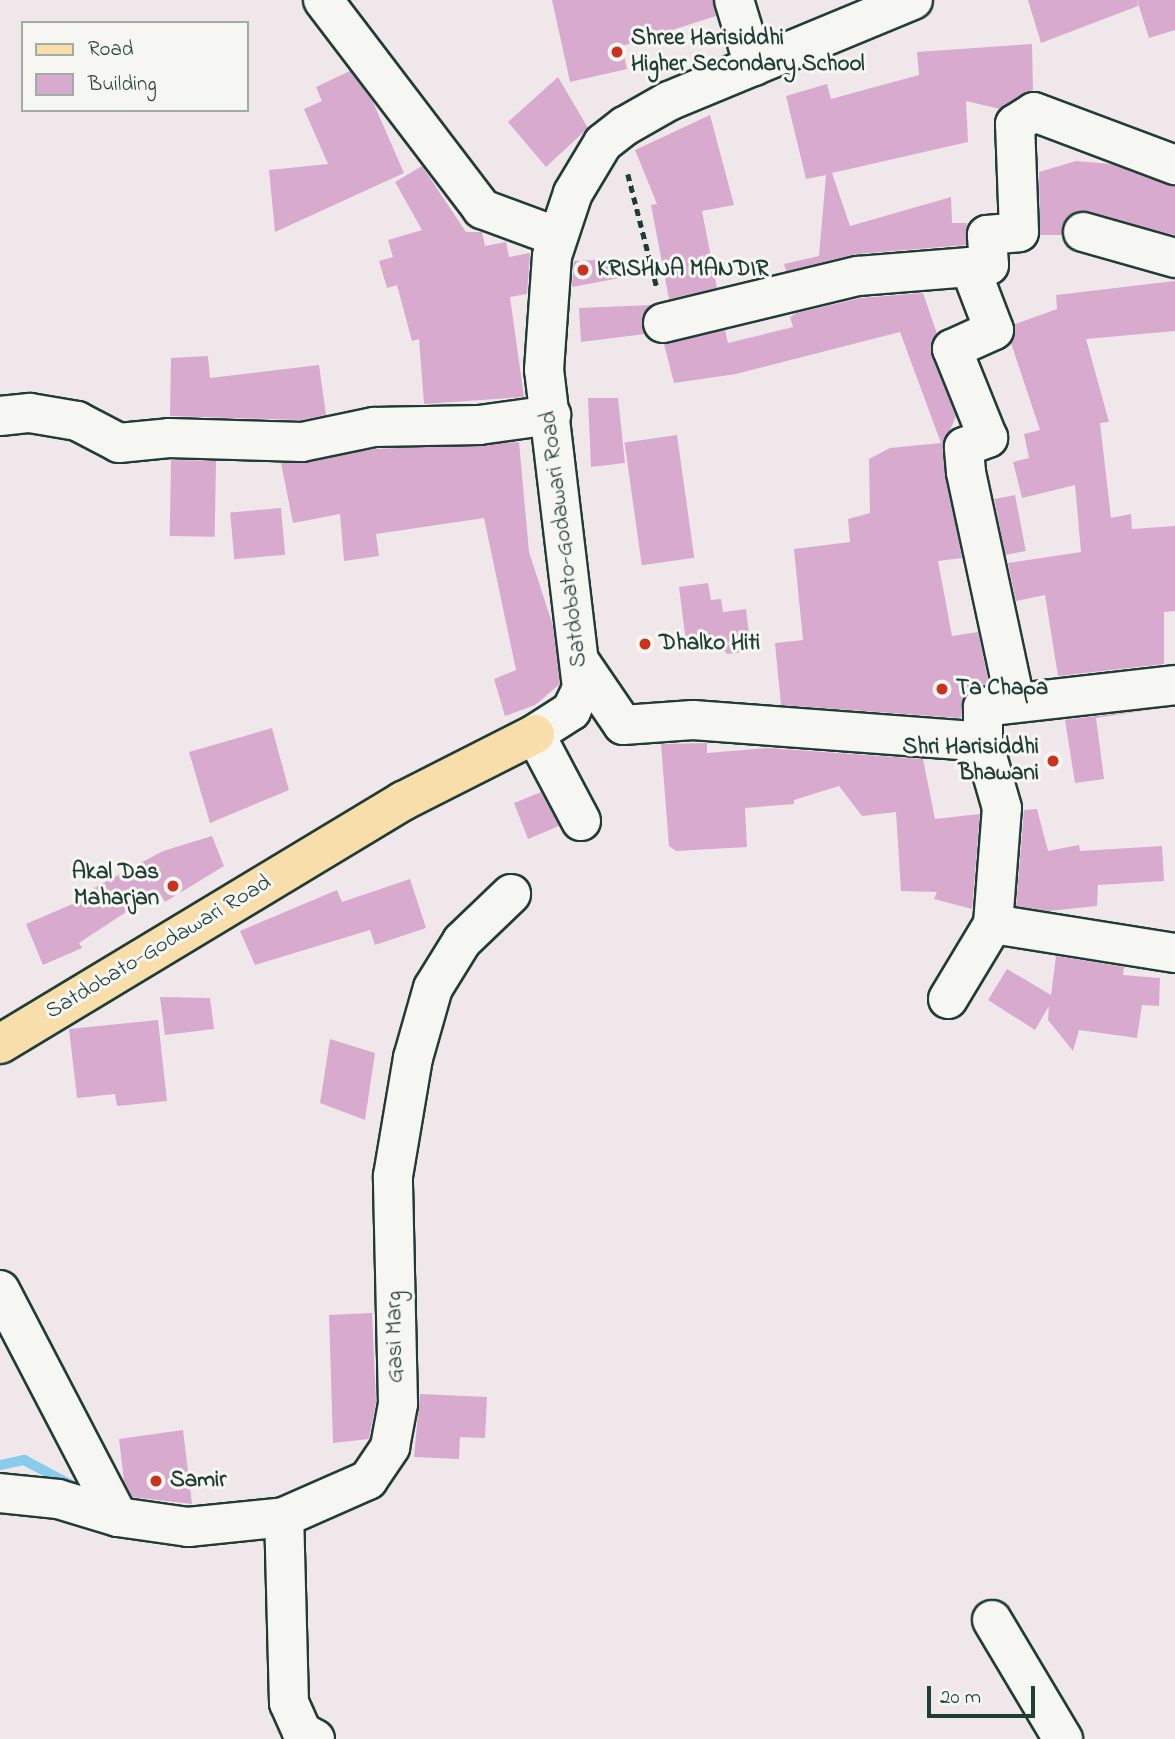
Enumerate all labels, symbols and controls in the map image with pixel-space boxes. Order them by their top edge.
legend [21,21,248,112]
place label: Shree Harisiddhi Higher Secondary School [631,25,865,79]
text: Road [88,35,134,65]
marker: Shree Harisiddhi Higher Secondary School [609,44,625,60]
text: Building [88,70,157,100]
place label: KRISHNA MANDIR [597,256,769,284]
marker: KRISHNA MANDIR [575,262,591,278]
street label: Satdobato-Godawari Road [536,409,594,669]
place label: Dhalko Hiti [659,630,760,658]
marker: Dhalko Hiti [637,636,653,652]
place label: Ta Chapa [956,675,1048,703]
marker: Ta Chapa [934,681,950,697]
place label: Shri Harisiddhi Bhawani [902,734,1039,788]
marker: Shri Harisiddhi Bhawani [1045,753,1061,769]
place label: Akal Das Maharjan [72,859,159,913]
street label: Satdobato-Godawari Road [41,870,277,1026]
marker: Akal Das Maharjan [165,878,181,894]
street label: Gasi Marg [381,1291,411,1383]
place label: Samir [170,1467,226,1495]
marker: Samir [148,1473,164,1489]
scale bar [930,1672,1038,1716]
text: 20 m [940,1683,981,1713]

